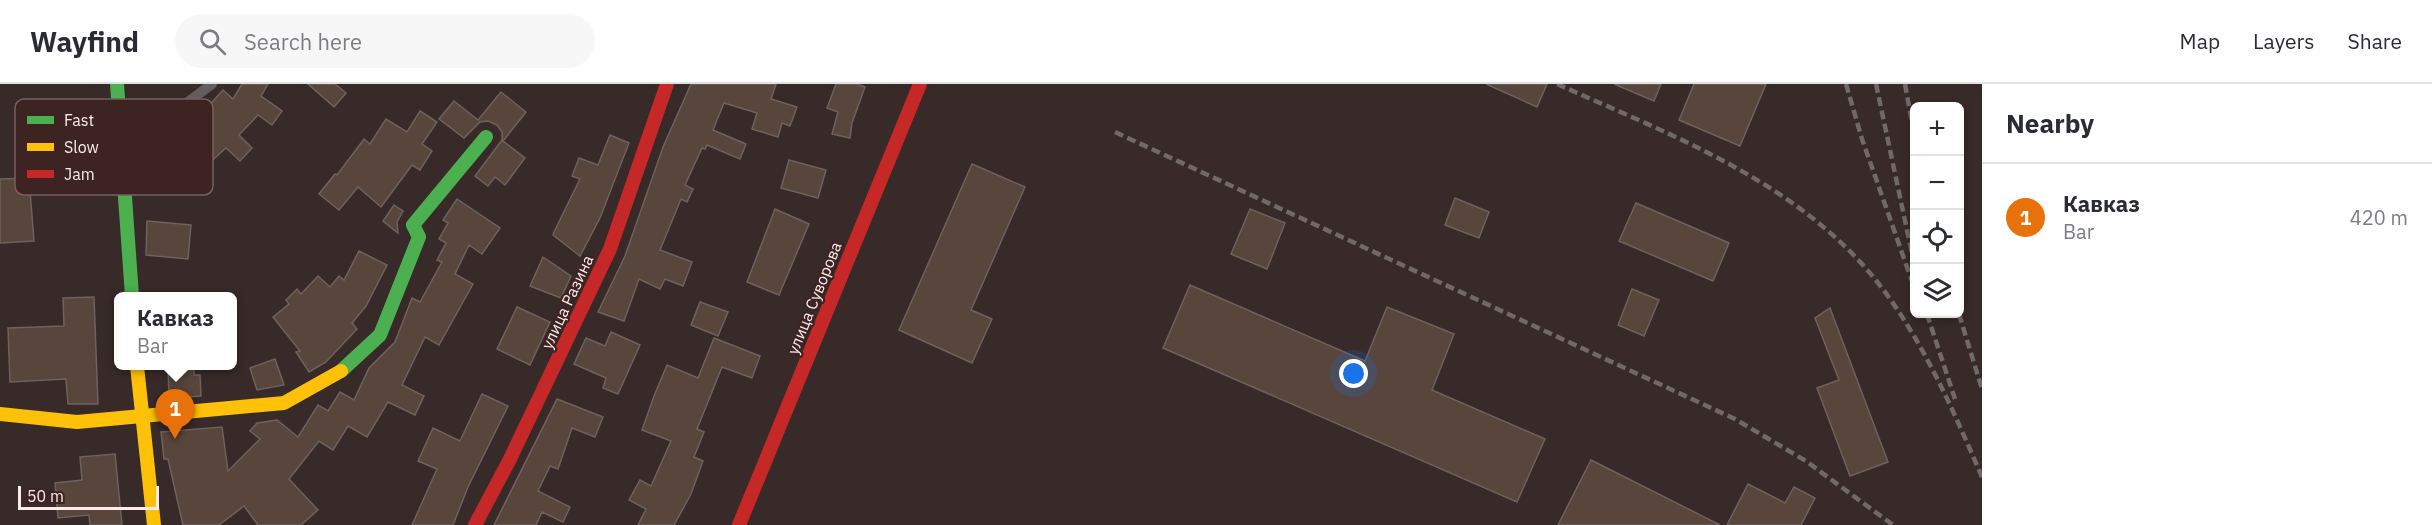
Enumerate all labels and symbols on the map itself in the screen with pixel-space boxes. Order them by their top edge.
legend [15,99,213,195]
text: Fast [64,110,94,130]
text: Slow [64,137,99,157]
text: Jam [64,164,95,184]
street label: улица Суворова [782,238,846,357]
street label: улица Разина [536,251,598,352]
your location [1339,359,1368,388]
pin: 1 [156,390,195,439]
scale bar [18,483,159,510]

